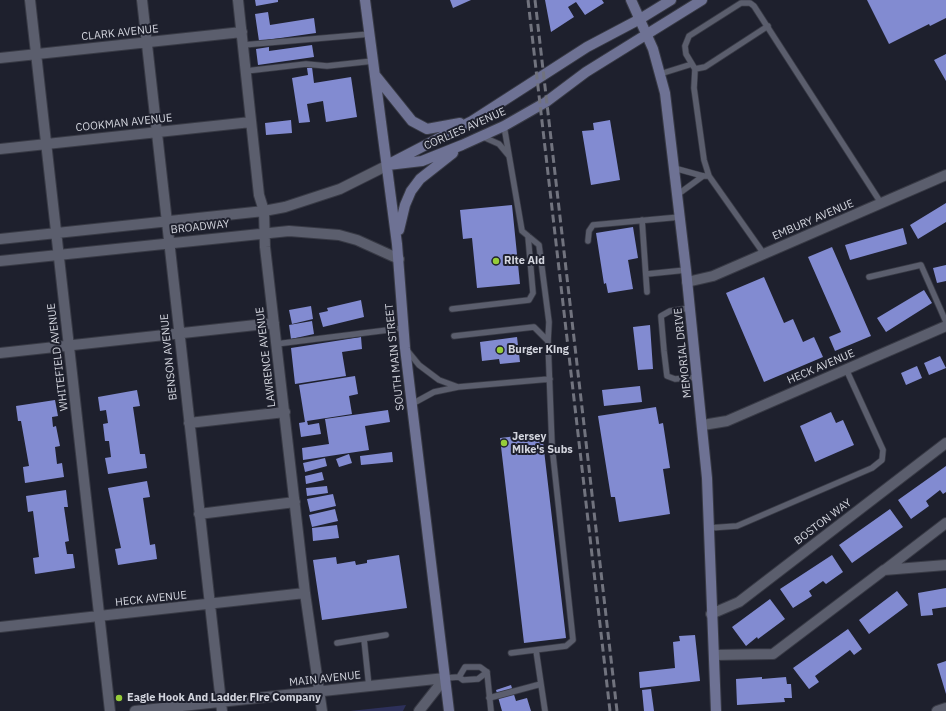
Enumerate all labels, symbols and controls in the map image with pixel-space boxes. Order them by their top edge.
street label: CLARK AVENUE [81,22,159,44]
street label: CORLIES AVENUE [422,105,508,153]
street label: COOKMAN AVENUE [75,111,173,135]
street label: EMBURY AVENUE [770,197,856,243]
street label: BROADWAY [170,217,230,237]
place label: Rite Aid [504,254,545,268]
marker: Rite Aid [491,256,501,266]
street label: WHITEFIELD AVENUE [45,302,71,412]
street label: SOUTH MAIN STREET [383,303,407,411]
street label: LAWRENCE AVENUE [253,306,279,408]
street label: MEMORIAL DRIVE [672,307,694,399]
street label: BENSON AVENUE [158,313,180,401]
place label: Burger King [508,343,569,357]
marker: Burger King [495,345,505,355]
street label: HECK AVENUE [785,347,857,387]
place label: Jersey Mike's Subs [512,430,573,456]
marker: Jersey Mike's Subs [499,438,509,448]
street label: BOSTON WAY [792,496,854,548]
street label: HECK AVENUE [115,589,187,609]
street label: MAIN AVENUE [288,669,362,689]
place label: Eagle Hook And Ladder Fire Company [127,691,321,705]
marker: Eagle Hook And Ladder Fire Company [114,693,124,703]

